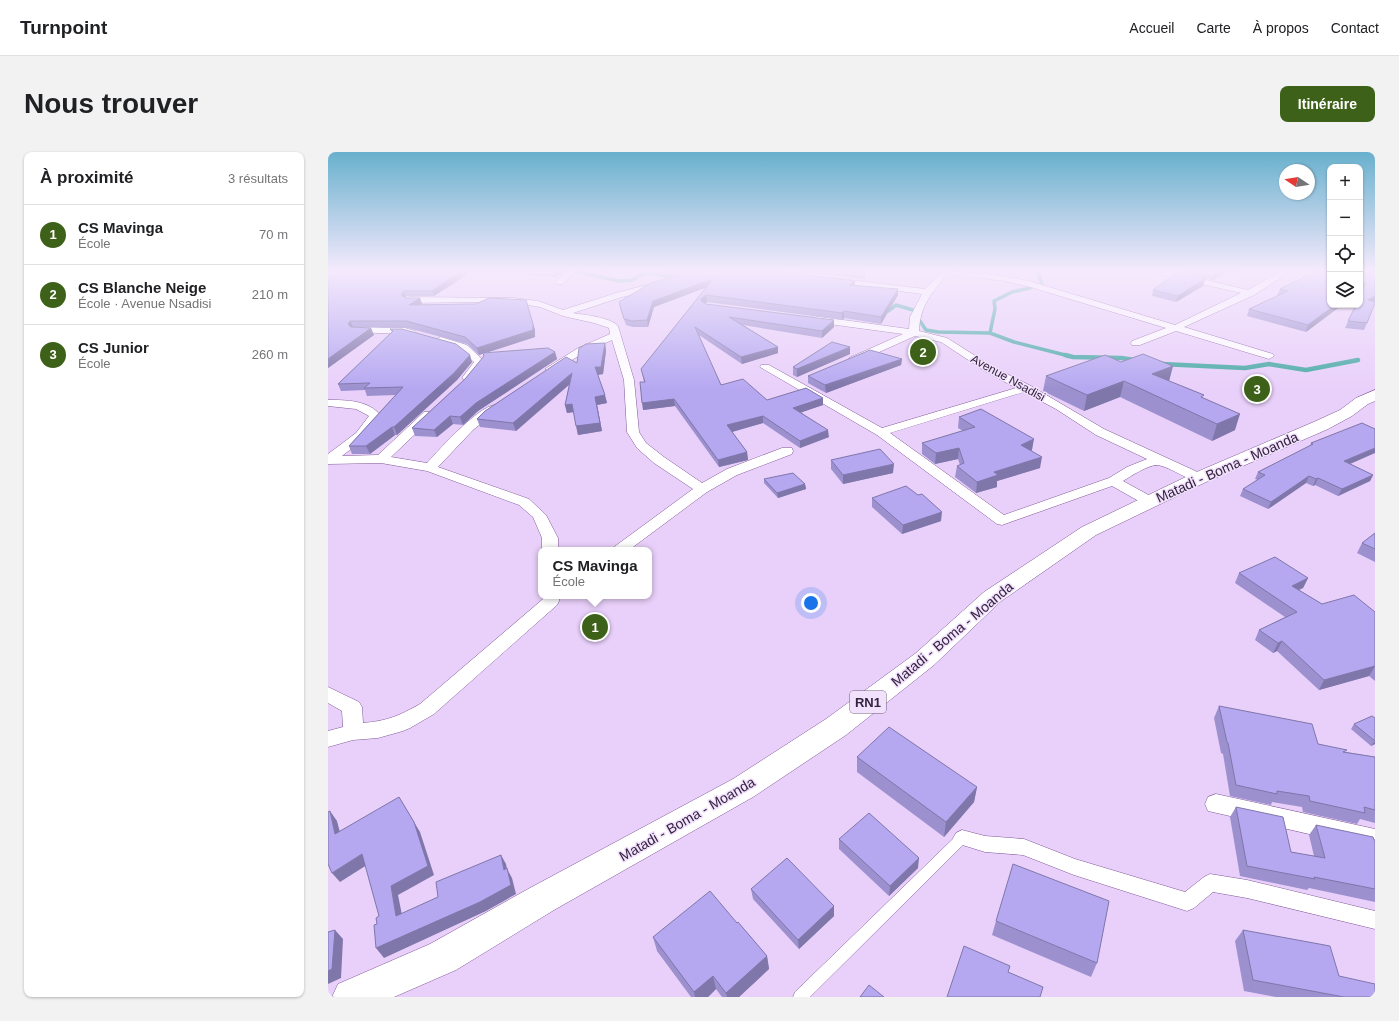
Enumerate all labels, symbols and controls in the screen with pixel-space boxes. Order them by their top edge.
text: Turnpoint [20,17,107,38]
text: Accueil [1129,20,1174,36]
text: Carte [1196,20,1231,36]
text: À propos [1253,20,1309,36]
text: Contact [1331,20,1379,36]
button: Itinéraire [1280,86,1375,122]
text: Nous trouver [24,88,198,119]
north arrow [1279,164,1315,200]
map controls [1327,164,1363,308]
button: + [1327,164,1363,200]
text: À proximité [40,168,134,187]
text: 3 résultats [228,171,288,186]
button: − [1327,200,1363,236]
text: CS Mavinga [78,219,163,236]
text: 1 [49,227,57,242]
text: 70 m [259,227,288,242]
text: École [78,236,111,251]
button: locate [1327,236,1363,272]
button: layers [1327,272,1363,308]
text: CS Blanche Neige [78,279,206,296]
text: 2 [49,287,57,302]
text: 210 m [252,287,288,302]
text: École · Avenue Nsadisi [78,296,211,311]
pin: 2 [910,337,936,367]
text: CS Junior [78,339,149,356]
text: 3 [49,347,57,362]
text: 260 m [252,347,288,362]
street label: Avenue Nsadisi [968,352,1048,404]
text: École [78,356,111,371]
pin: 3 [1244,374,1270,404]
street label: Matadi - Boma - Moanda [1153,428,1301,506]
popup [538,547,652,599]
text: CS Mavinga [552,557,638,574]
text: École [552,574,585,589]
street label: Matadi - Boma - Moanda [888,578,1016,690]
your location [801,593,821,613]
pin: 1 [582,612,608,642]
road number: RN1 [850,691,886,713]
street label: Matadi - Boma - Moanda [616,773,758,864]

